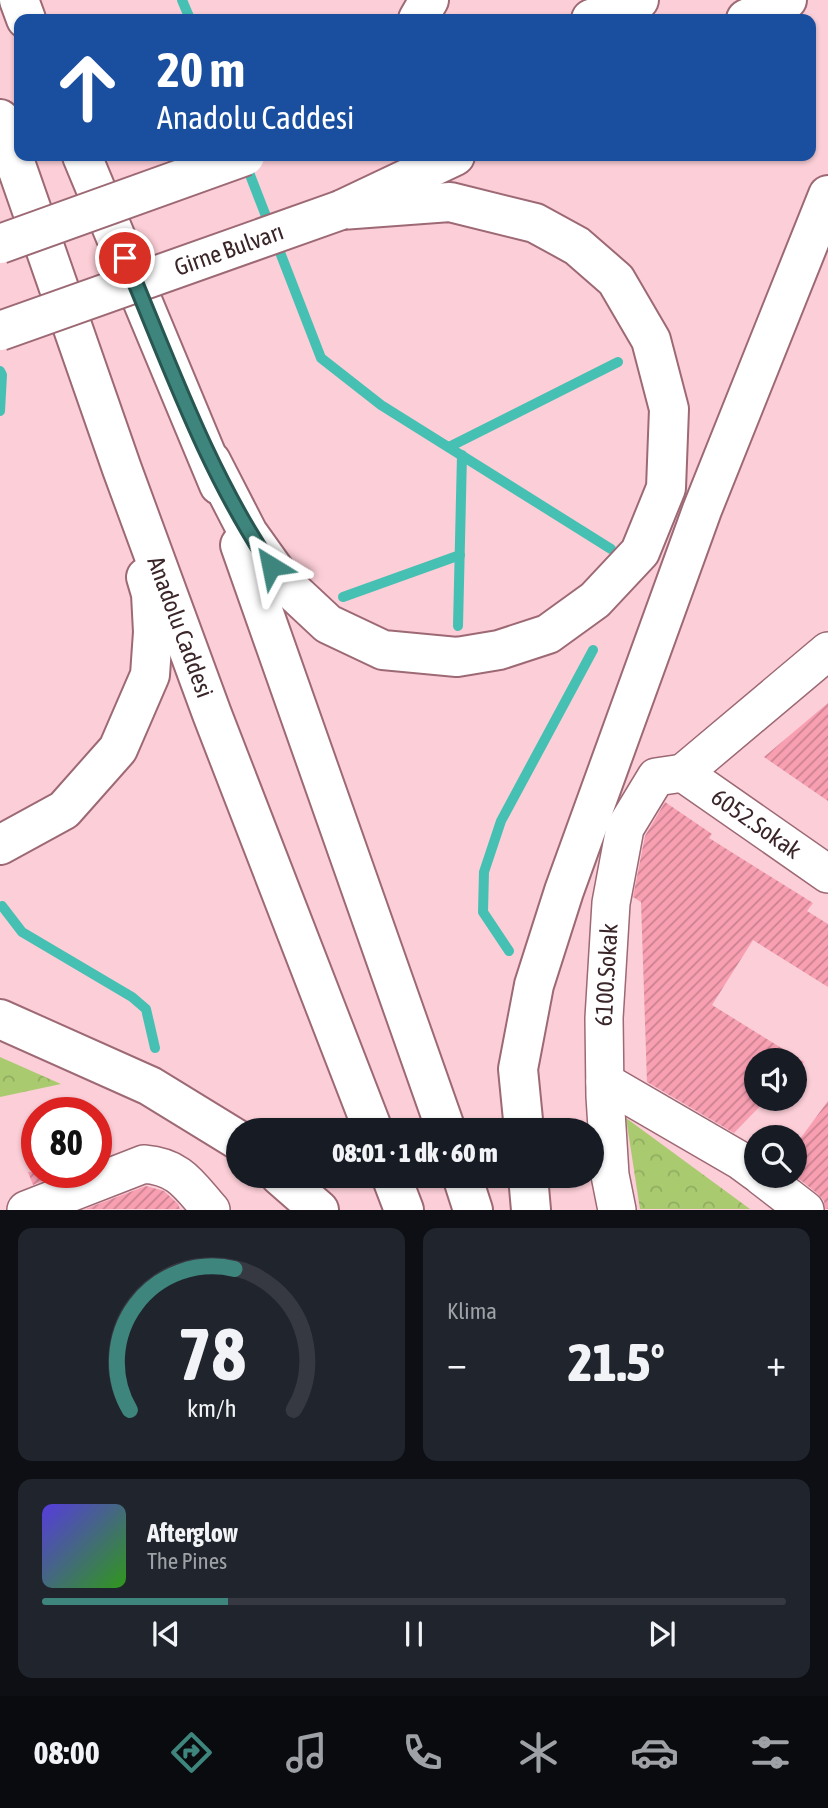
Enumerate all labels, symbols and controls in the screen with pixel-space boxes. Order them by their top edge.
text: 20 m [157,41,245,97]
icon: ahead [42,42,133,133]
text: Anadolu Caddesi [157,99,354,136]
street label: Girne Bulvarı [171,218,287,281]
pin [95,228,155,288]
icon: arrive [106,239,144,277]
position arrow [234,529,308,603]
street label: Anadolu Caddesi [142,553,219,701]
street label: 6052.Sokak [706,783,807,864]
street label: 6100.Sokak [590,922,623,1027]
map controls [744,1048,807,1188]
button: sound [744,1048,807,1111]
speed limit sign: 80 [21,1097,112,1188]
button: search [744,1125,807,1188]
text: 08:01 · 1 dk · 60 m [332,1138,498,1168]
text: Klima [447,1298,497,1324]
text: 78 [177,1313,246,1396]
text: 21.5° [568,1332,665,1392]
text: − [447,1341,467,1384]
text: + [766,1341,786,1384]
text: km/h [187,1394,236,1422]
text: Afterglow [147,1518,238,1548]
text: The Pines [147,1548,227,1574]
icon: previous [147,1615,185,1653]
icon: pause [395,1615,433,1653]
icon: next [643,1615,681,1653]
icon: directions [167,1728,216,1777]
icon: music [282,1728,331,1777]
icon: phone [398,1728,447,1777]
icon: climate [514,1728,563,1777]
icon: car [630,1728,679,1777]
icon: filters [746,1728,795,1777]
text: 08:00 [33,1734,100,1771]

